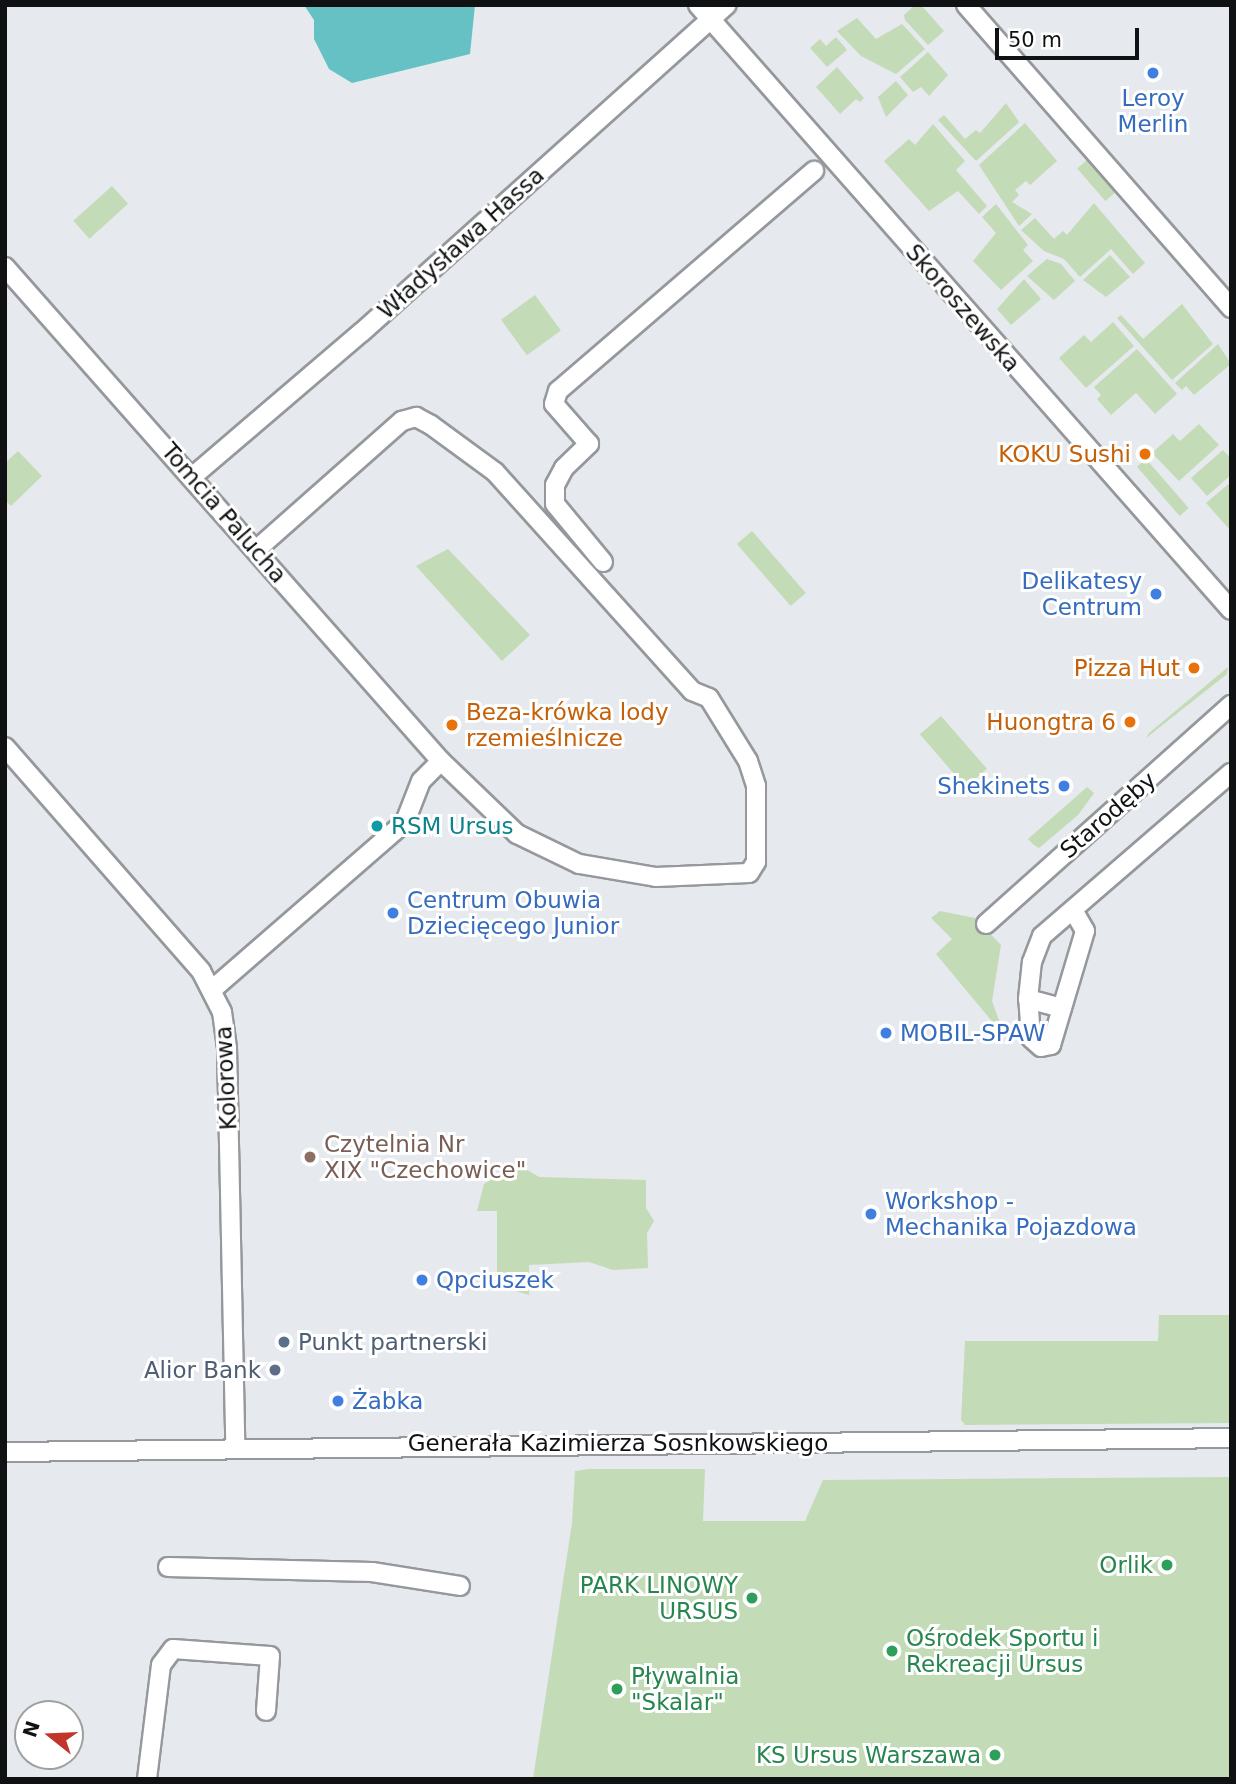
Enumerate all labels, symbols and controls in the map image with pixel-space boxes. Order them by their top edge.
scale bar [998,14,1142,58]
text: 50 m [1008,28,1062,52]
marker: Leroy Merlin [1145,65,1161,81]
place label: Leroy Merlin [1118,84,1188,138]
street label: Władysława Hassa [372,161,550,325]
street label: Skoroszewska [900,238,1026,378]
street label: Tomcia Palucha [156,437,292,589]
place label: KOKU Sushi [998,440,1131,468]
marker: KOKU Sushi [1137,446,1153,462]
place label: Delikatesy Centrum [1022,567,1142,621]
marker: Delikatesy Centrum [1148,586,1164,602]
place label: Pizza Hut [1074,654,1180,682]
marker: Pizza Hut [1186,660,1202,676]
place label: Beza-krówka lody rzemieślnicze [466,698,669,752]
place label: Huongtra 6 [986,708,1116,736]
marker: Huongtra 6 [1122,714,1138,730]
marker: Beza-krówka lody rzemieślnicze [444,717,460,733]
street label: Starodęby [1055,766,1161,864]
place label: Shekinets [937,772,1050,800]
marker: Shekinets [1056,778,1072,794]
place label: RSM Ursus [391,812,514,840]
marker: RSM Ursus [369,818,385,834]
place label: Centrum Obuwia Dziecięcego Junior [407,886,619,940]
marker: Centrum Obuwia Dziecięcego Junior [385,905,401,921]
place label: MOBIL-SPAW [900,1019,1045,1047]
street label: Kolorowa [209,1025,243,1131]
marker: MOBIL-SPAW [878,1025,894,1041]
place label: Czytelnia Nr XIX "Czechowice" [324,1130,526,1184]
marker: Czytelnia Nr XIX "Czechowice" [302,1149,318,1165]
place label: Workshop - Mechanika Pojazdowa [885,1187,1137,1241]
marker: Workshop - Mechanika Pojazdowa [863,1206,879,1222]
place label: Qpciuszek [436,1266,554,1294]
marker: Qpciuszek [414,1272,430,1288]
place label: Punkt partnerski [298,1328,487,1356]
marker: Punkt partnerski [276,1334,292,1350]
place label: Alior Bank [144,1356,261,1384]
marker: Alior Bank [267,1362,283,1378]
place label: Żabka [352,1387,423,1415]
marker: Żabka [330,1393,346,1409]
street label: Generała Kazimierza Sosnkowskiego [408,1429,828,1457]
place label: Orlik [1099,1551,1153,1579]
marker: Orlik [1159,1557,1175,1573]
place label: PARK LINOWY URSUS [580,1571,738,1625]
marker: PARK LINOWY URSUS [744,1590,760,1606]
place label: Ośrodek Sportu i Rekreacji Ursus [906,1624,1099,1678]
marker: Ośrodek Sportu i Rekreacji Ursus [884,1643,900,1659]
place label: Pływalnia "Skalar" [631,1662,739,1716]
marker: Pływalnia "Skalar" [609,1681,625,1697]
north arrow [14,1700,84,1770]
text: N [18,1718,44,1740]
place label: KS Ursus Warszawa [756,1741,981,1769]
marker: KS Ursus Warszawa [987,1747,1003,1763]

